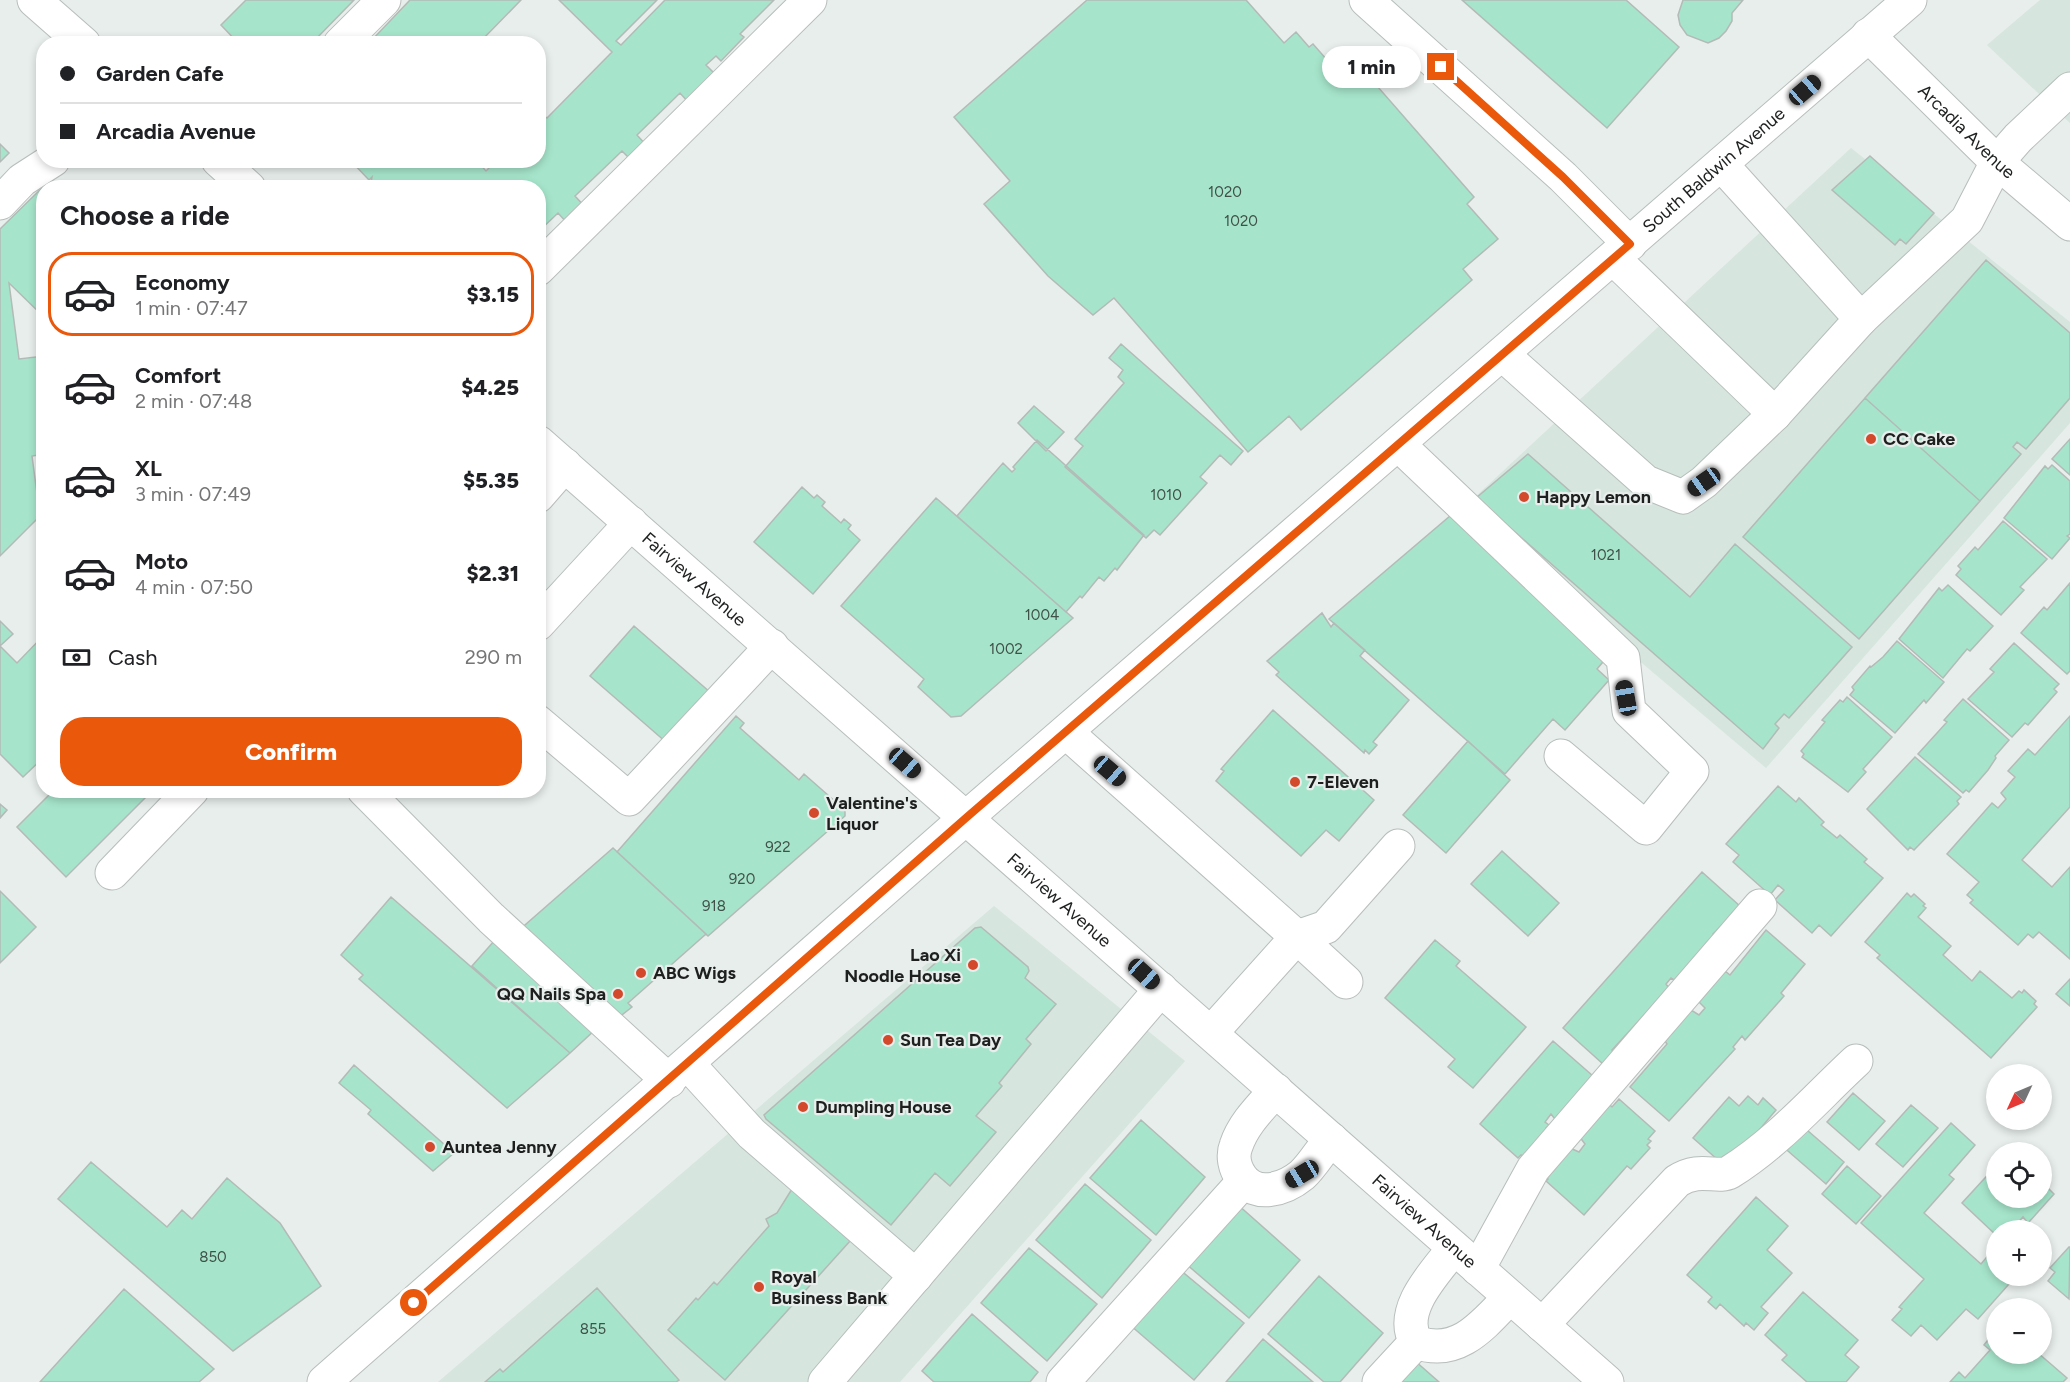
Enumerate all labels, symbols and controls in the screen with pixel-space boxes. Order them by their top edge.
callout: 1 min [1321,46,1420,88]
route end [1427,53,1454,80]
text: 1 min [1348,55,1395,79]
text: Garden Cafe [96,60,224,87]
car [1786,71,1824,109]
street label: Arcadia Avenue [1914,80,2020,184]
street label: South Baldwin Avenue [1638,102,1790,238]
text: Arcadia Avenue [96,118,256,145]
house number: 1020 [1208,183,1242,201]
text: Choose a ride [60,199,229,232]
house number: 1020 [1224,212,1258,230]
icon: car [63,267,117,321]
text: Economy [135,269,230,296]
text: $3.15 [466,281,519,308]
text: 1 min · 07:47 [135,296,248,320]
icon: car [63,360,117,414]
text: Comfort [135,362,221,389]
text: $4.25 [461,374,519,401]
text: 2 min · 07:48 [135,389,252,413]
place label: CC Cake [1883,428,1955,450]
marker: CC Cake [1864,432,1878,446]
icon: car [63,453,117,507]
text: XL [135,455,162,482]
car [1684,464,1724,500]
text: $5.35 [463,467,519,494]
text: 3 min · 07:49 [135,482,251,506]
house number: 1010 [1150,486,1182,504]
place label: Happy Lemon [1536,486,1651,508]
marker: Happy Lemon [1517,490,1531,504]
street label: Fairview Avenue [637,528,751,631]
icon: car [63,546,117,600]
house number: 1021 [1591,546,1621,564]
text: Moto [135,548,188,575]
text: $2.31 [466,560,519,587]
text: 4 min · 07:50 [135,575,253,599]
house number: 1004 [1025,606,1059,624]
house number: 1002 [989,640,1023,658]
icon: cash [60,641,93,674]
text: Cash [108,644,158,671]
text: 290 m [465,645,522,669]
car [1614,679,1638,717]
button: Confirm [60,717,522,786]
car [886,744,924,782]
car [1091,752,1129,790]
place label: 7-Eleven [1307,771,1379,793]
marker: 7-Eleven [1288,775,1302,789]
place label: Valentine's Liquor [826,792,918,835]
marker: Valentine's Liquor [807,806,821,820]
house number: 922 [765,838,791,856]
street label: Fairview Avenue [1002,849,1116,952]
house number: 920 [729,870,755,888]
house number: 918 [702,897,726,915]
place label: Lao Xi Noodle House [844,944,961,987]
car [1125,955,1163,993]
marker: Lao Xi Noodle House [966,958,980,972]
place label: ABC Wigs [653,962,736,984]
marker: ABC Wigs [634,966,648,980]
place label: QQ Nails Spa [497,983,606,1005]
marker: QQ Nails Spa [611,987,625,1001]
place label: Sun Tea Day [900,1029,1002,1051]
marker: Sun Tea Day [881,1033,895,1047]
north arrow [1986,1064,2052,1130]
map controls [1986,1064,2052,1364]
place label: Dumpling House [815,1096,951,1118]
marker: Dumpling House [796,1100,810,1114]
place label: Auntea Jenny [442,1136,557,1158]
marker: Auntea Jenny [423,1140,437,1154]
button: locate [1986,1142,2052,1208]
car [1282,1157,1322,1191]
street label: Fairview Avenue [1367,1169,1481,1273]
button: + [1986,1220,2052,1286]
house number: 850 [199,1248,227,1266]
place label: Royal Business Bank [771,1266,887,1309]
marker: Royal Business Bank [752,1280,766,1294]
route start [400,1289,427,1316]
button: − [1986,1298,2052,1364]
house number: 855 [580,1320,606,1338]

